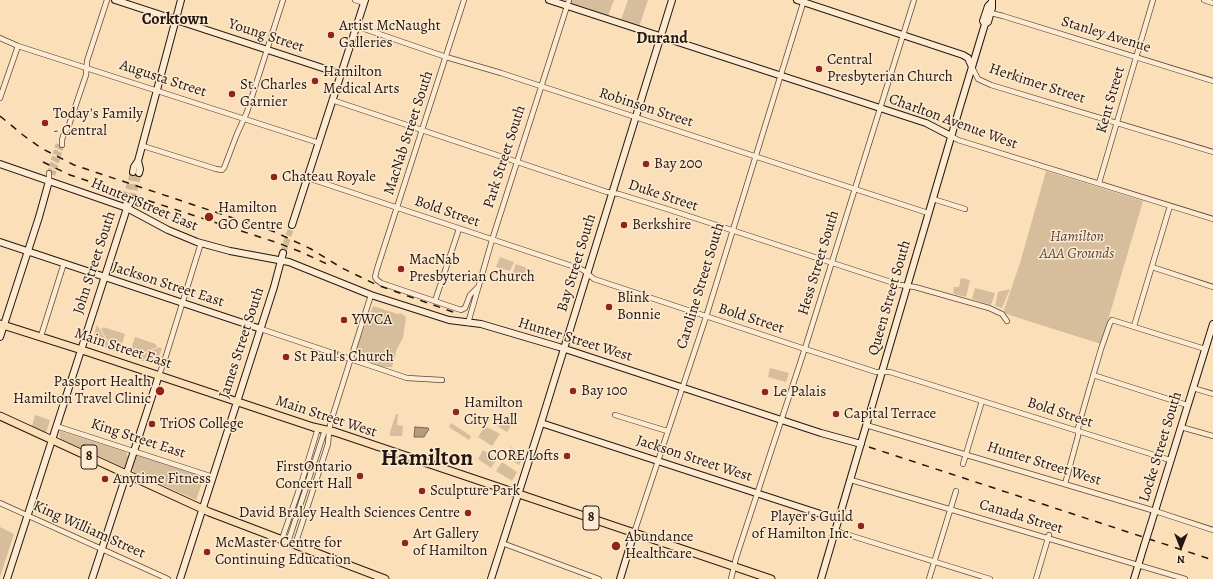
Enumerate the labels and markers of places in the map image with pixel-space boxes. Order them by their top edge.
place label: Artist McNaught Galleries [339,17,441,52]
marker: Artist McNaught Galleries [326,30,336,40]
place label: Central Presbyterian Church [827,51,953,86]
place label: Hamilton Medical Arts [323,63,399,98]
marker: Central Presbyterian Church [814,64,824,74]
place label: St. Charles Garnier [240,76,307,111]
marker: Hamilton Medical Arts [310,76,320,86]
marker: St. Charles Garnier [227,89,237,99]
place label: Today's Family - Central [53,105,143,140]
marker: Today's Family - Central [40,118,50,128]
place label: Bay 200 [654,155,702,173]
marker: Bay 200 [641,159,651,169]
place label: Chateau Royale [282,168,376,186]
marker: Chateau Royale [269,172,279,182]
place label: Hamilton GO Centre [218,199,283,234]
marker: Hamilton GO Centre [203,211,215,223]
place label: Berkshire [632,216,691,234]
marker: Berkshire [619,220,629,230]
place label: MacNab Presbyterian Church [409,251,535,286]
marker: MacNab Presbyterian Church [396,264,406,274]
place label: Blink Bonnie [617,289,661,324]
marker: Blink Bonnie [604,302,614,312]
place label: YWCA [352,311,392,329]
marker: YWCA [339,315,349,325]
place label: St Paul's Church [294,348,394,366]
marker: St Paul's Church [281,352,291,362]
place label: Passport Health Hamilton Travel Clinic [13,373,151,408]
place label: Bay 100 [581,382,627,400]
place label: Le Palais [773,383,826,401]
marker: Passport Health Hamilton Travel Clinic [154,385,166,397]
marker: Bay 100 [568,386,578,396]
marker: Le Palais [760,387,770,397]
place label: Hamilton City Hall [464,394,523,429]
place label: Capital Terrace [844,405,936,423]
marker: Hamilton City Hall [451,407,461,417]
marker: Capital Terrace [831,409,841,419]
place label: TriOS College [160,415,244,433]
marker: TriOS College [147,419,157,429]
place label: CORE Lofts [488,447,559,465]
marker: CORE Lofts [562,451,572,461]
place label: FirstOntario Concert Hall [275,458,352,493]
place label: Anytime Fitness [113,470,211,488]
marker: FirstOntario Concert Hall [355,471,365,481]
marker: Anytime Fitness [100,474,110,484]
place label: Sculpture Park [430,482,520,500]
marker: Sculpture Park [417,486,427,496]
place label: David Braley Health Sciences Centre [239,504,460,522]
marker: David Braley Health Sciences Centre [463,508,473,518]
place label: Player's Guild of Hamilton Inc. [752,508,853,543]
marker: Player's Guild of Hamilton Inc. [856,521,866,531]
place label: Art Gallery of Hamilton [413,525,487,560]
place label: Abundance Healthcare [625,528,694,563]
place label: McMaster Centre for Continuing Education [215,534,351,569]
marker: Art Gallery of Hamilton [400,538,410,548]
marker: Abundance Healthcare [610,540,622,552]
marker: McMaster Centre for Continuing Education [202,547,212,557]

